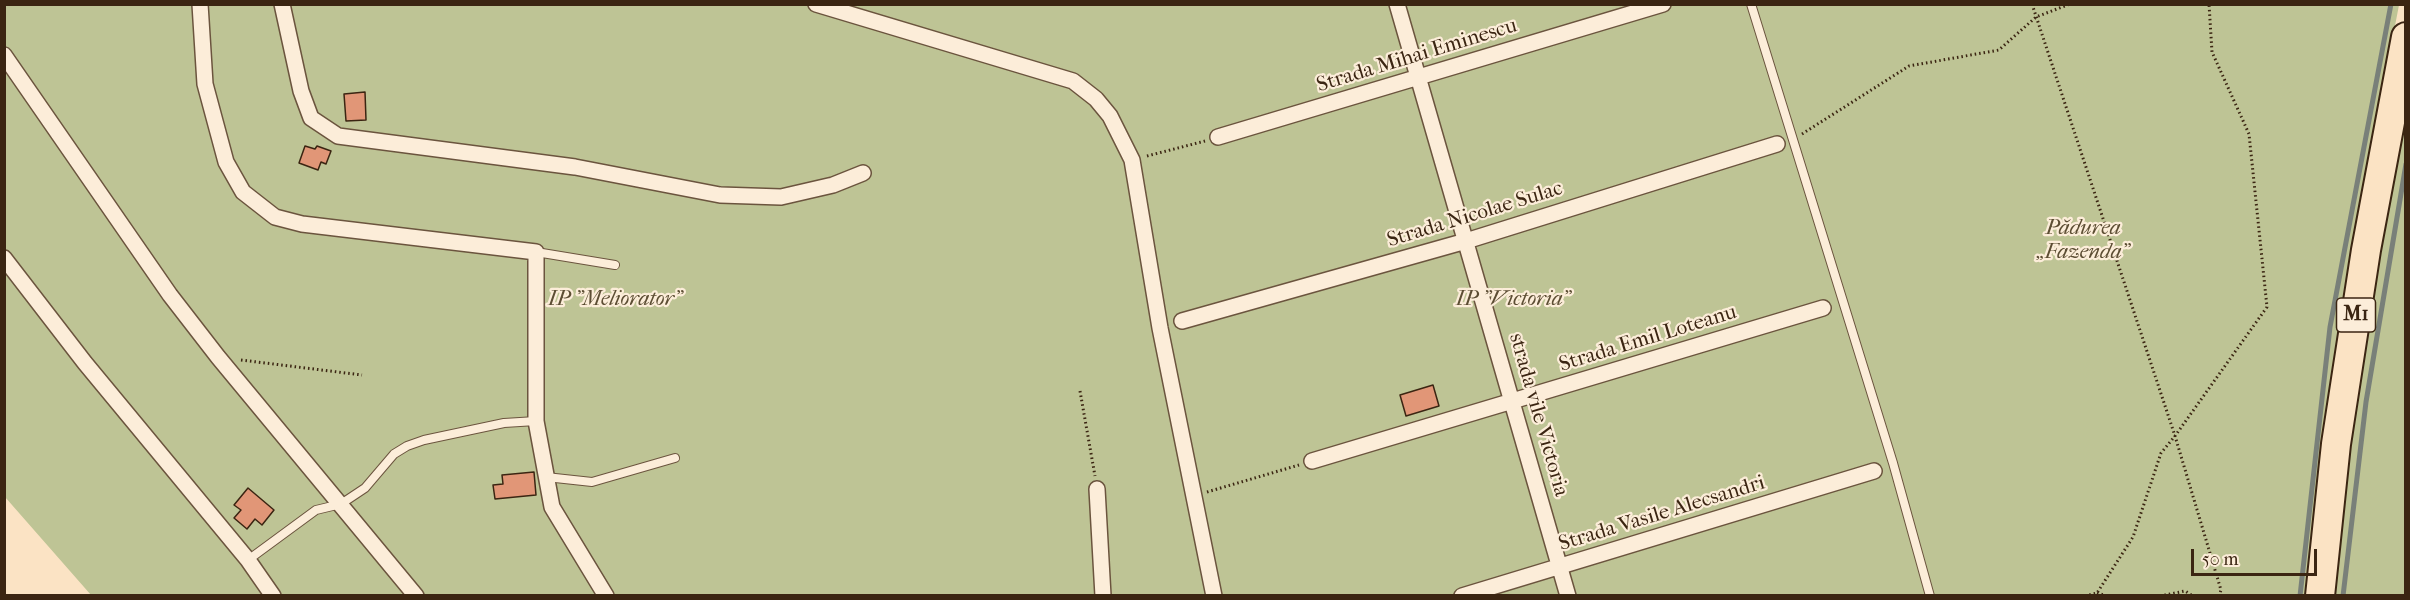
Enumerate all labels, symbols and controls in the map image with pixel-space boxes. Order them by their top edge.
street label: Strada Mihai Eminescu [1314,14,1520,98]
street label: Strada Nicolae Sulac [1384,176,1566,254]
park label: Pădurea „Fazenda” [2037,216,2129,266]
park label: IP "Meliorator" [548,287,682,313]
park label: IP "Victoria" [1456,287,1570,313]
road number: M1 [2336,298,2376,332]
street label: Strada Emil Loteanu [1556,300,1740,378]
street label: strada vile Victoria [1503,330,1573,500]
street label: Strada Vasile Alecsandri [1556,471,1768,557]
scale bar [2194,537,2320,575]
text: 50 m [2202,549,2238,570]

